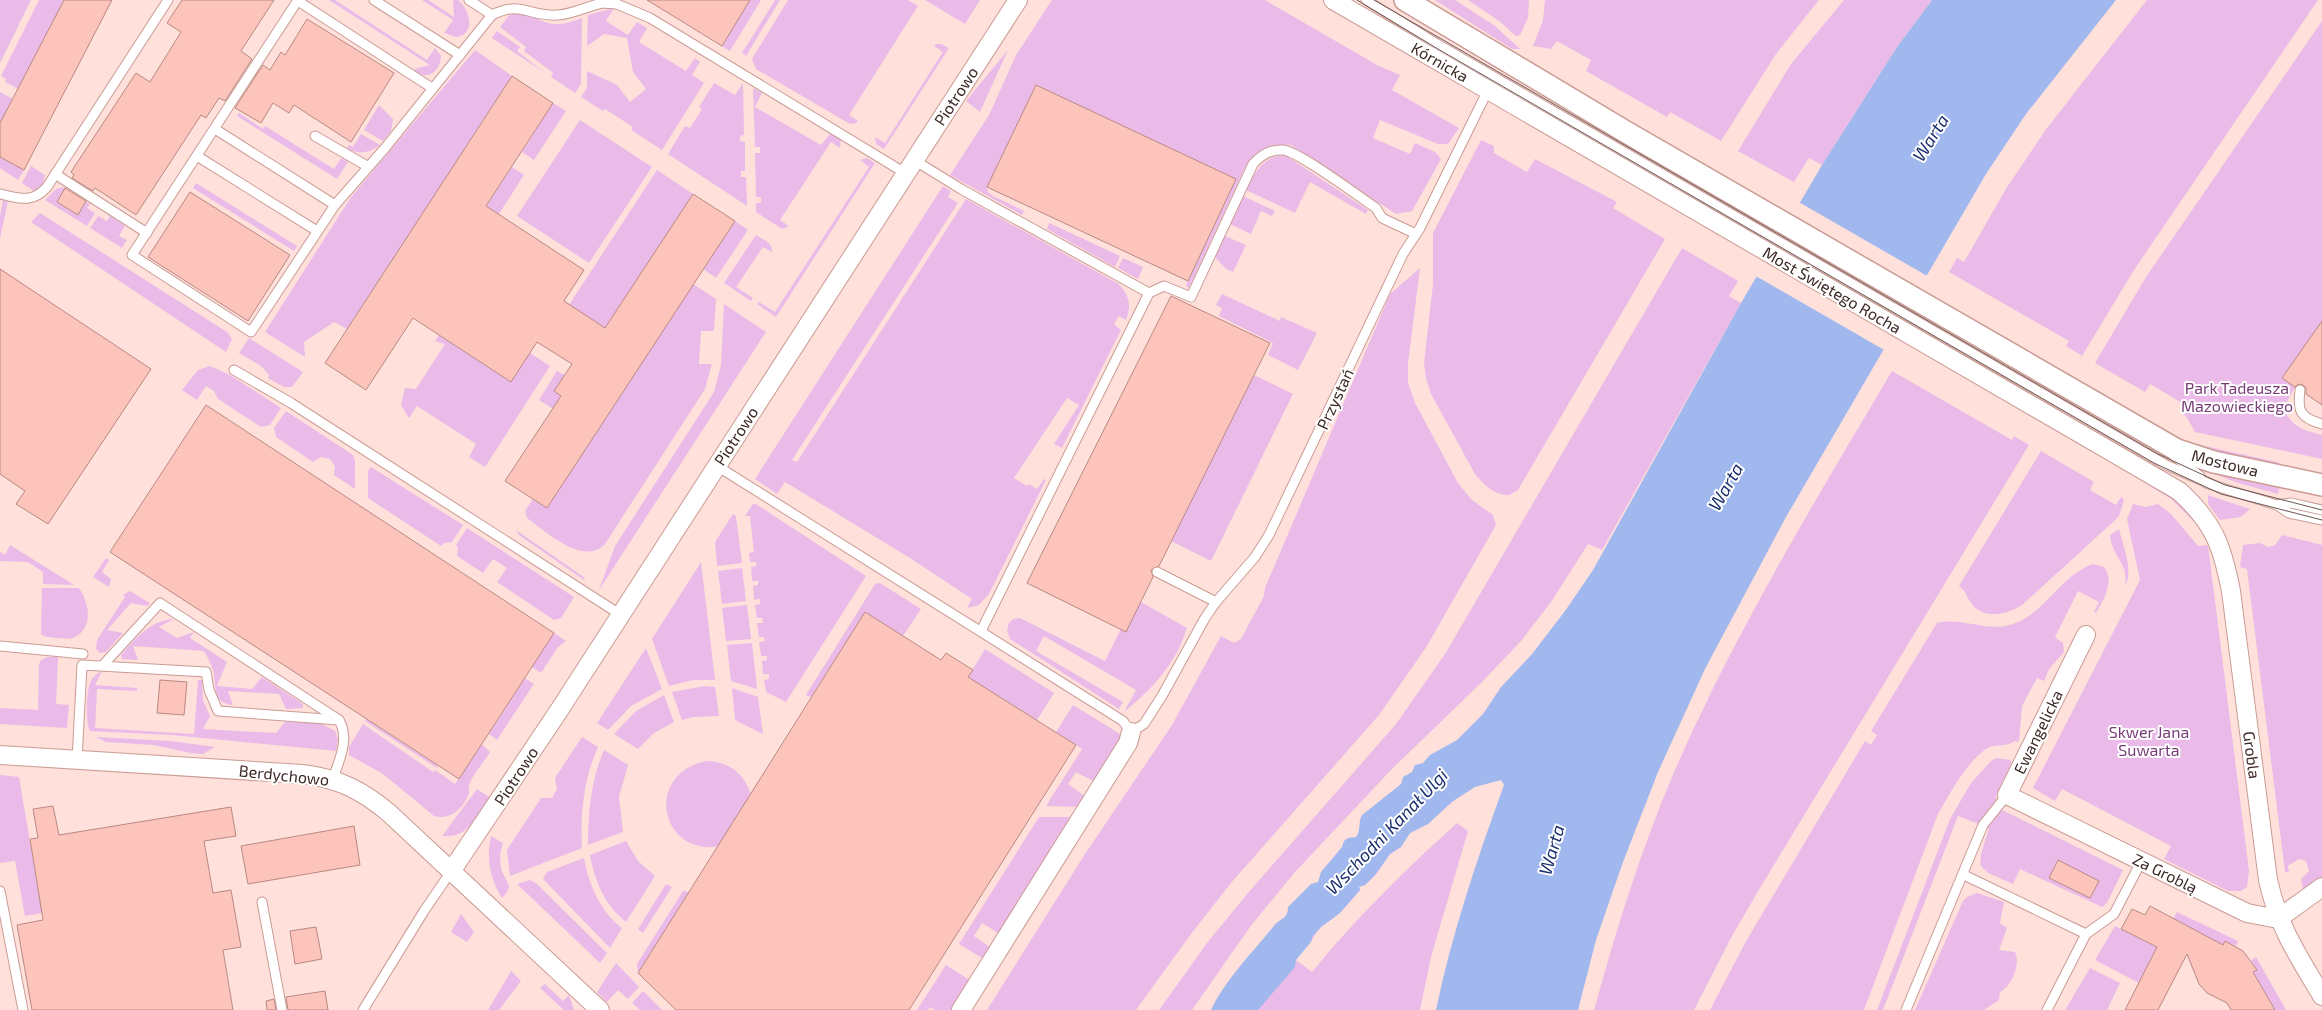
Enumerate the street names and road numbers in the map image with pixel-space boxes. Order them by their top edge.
street label: Kórnicka [1408,38,1472,85]
street label: Piotrowo [930,63,982,129]
street label: Most Świętego Rocha [1760,242,1905,337]
street label: Przystań [1312,365,1357,432]
street label: Piotrowo [710,403,762,469]
street label: Mostowa [2190,445,2261,480]
street label: Ewangelicka [2009,687,2066,777]
street label: Grobla [2240,730,2265,780]
street label: Piotrowo [490,743,542,809]
street label: Berdychowo [238,760,330,789]
street label: Za Groblą [2130,849,2201,896]

